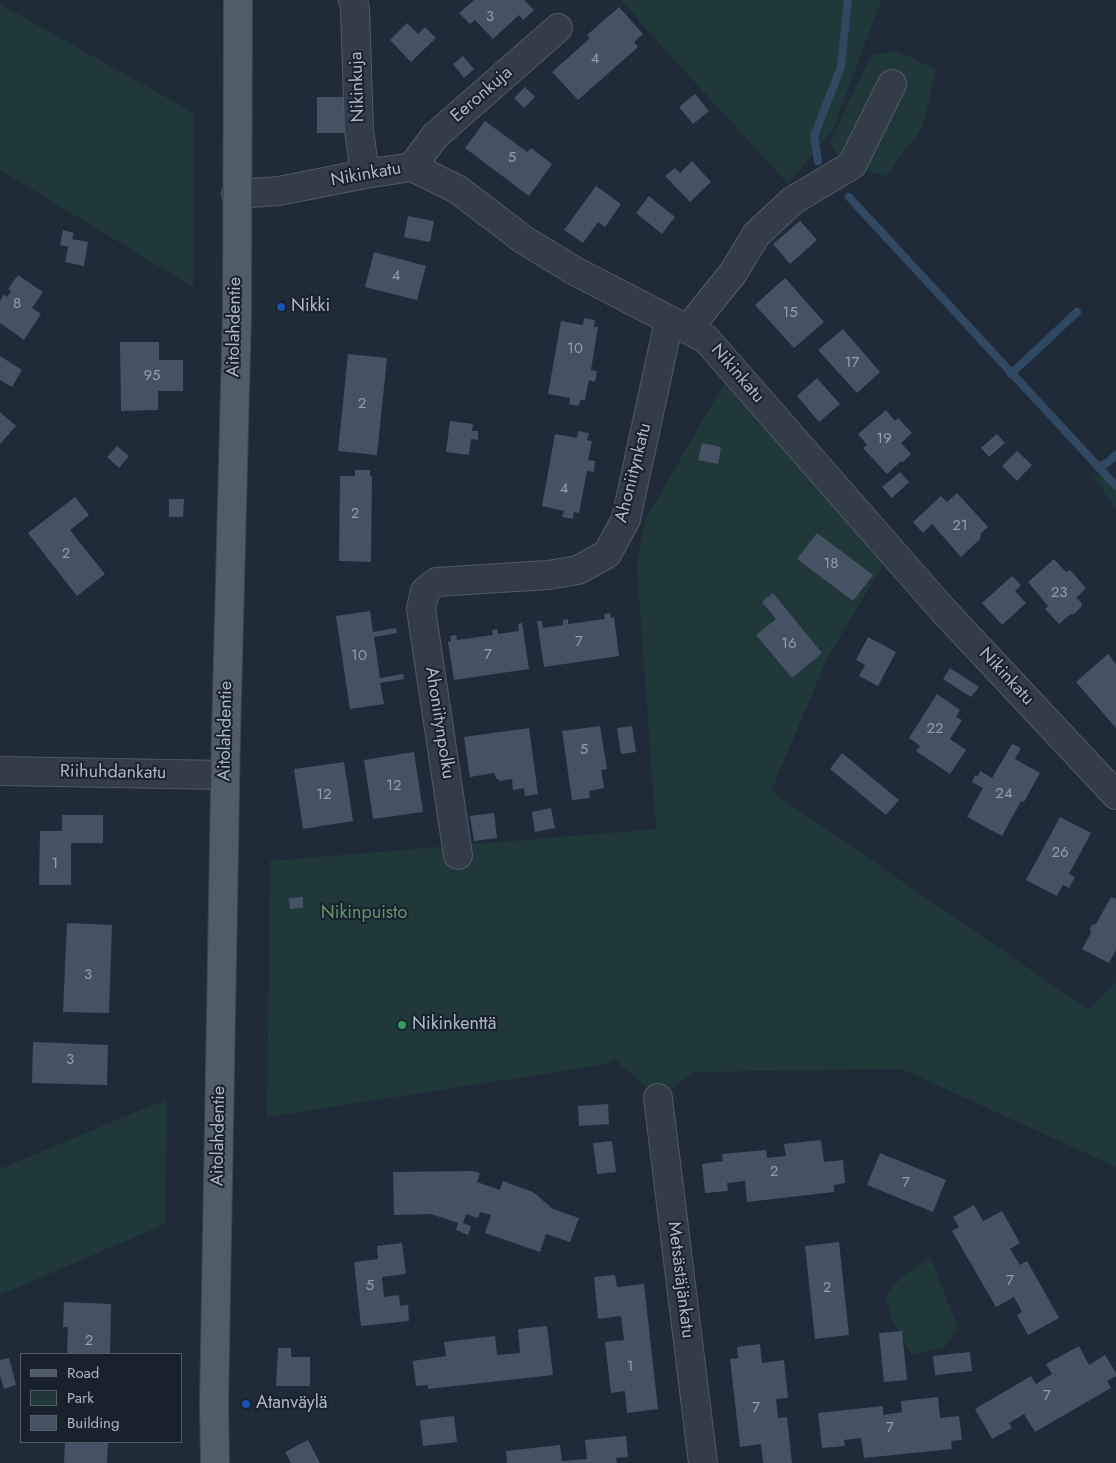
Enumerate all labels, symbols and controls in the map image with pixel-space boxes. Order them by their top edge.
house number: 3 [486,8,494,26]
house number: 4 [591,50,599,68]
street label: Nikinkuja [346,51,370,123]
street label: Eeronkuja [447,62,517,128]
house number: 5 [508,149,516,167]
street label: Nikinkatu [329,158,403,192]
house number: 4 [392,267,400,285]
street label: Aitolahdentie [223,277,247,377]
house number: 8 [13,295,21,313]
place label: Nikki [291,296,330,318]
marker: Nikki [275,301,287,313]
house number: 15 [782,304,798,322]
house number: 10 [567,340,583,358]
street label: Nikinkatu [706,340,768,408]
house number: 17 [845,354,859,372]
house number: 95 [143,367,161,385]
house number: 2 [358,395,366,413]
street label: Ahoniitynkatu [611,421,657,525]
house number: 19 [876,430,892,448]
house number: 4 [560,480,568,498]
house number: 2 [351,505,359,523]
house number: 21 [952,517,968,535]
house number: 2 [62,545,70,563]
house number: 18 [824,555,838,573]
house number: 23 [1051,584,1067,602]
house number: 7 [575,633,583,651]
house number: 16 [781,635,797,653]
street label: Nikinkatu [974,644,1038,710]
house number: 7 [484,646,492,664]
house number: 10 [351,647,367,665]
street label: Ahoniitynpolku [419,665,459,781]
street label: Aitolahdentie [214,681,238,781]
house number: 22 [926,720,944,738]
house number: 5 [580,741,588,759]
street label: Riihuhdankatu [60,761,166,785]
house number: 12 [386,777,402,795]
house number: 24 [995,785,1013,803]
house number: 12 [316,786,332,804]
house number: 26 [1051,844,1069,862]
house number: 1 [52,855,58,873]
park label: Nikinpuisto [321,903,407,925]
house number: 3 [84,966,92,984]
place label: Nikinkenttä [412,1014,496,1036]
marker: Nikinkenttä [396,1019,408,1031]
house number: 3 [66,1051,74,1069]
street label: Aitolahdentie [207,1086,231,1186]
house number: 2 [770,1163,778,1181]
house number: 7 [902,1174,910,1192]
street label: Metsästäjänkatu [662,1220,698,1340]
house number: 7 [1006,1272,1014,1290]
house number: 5 [366,1277,374,1295]
house number: 2 [823,1279,831,1297]
house number: 2 [85,1332,93,1350]
legend [20,1353,182,1443]
house number: 1 [627,1358,633,1376]
text: Road [67,1362,99,1384]
text: Park [67,1387,94,1409]
house number: 7 [1043,1387,1051,1405]
place label: Atanväylä [256,1393,328,1415]
marker: Atanväylä [240,1398,252,1410]
house number: 7 [752,1399,760,1417]
text: Building [67,1412,119,1434]
house number: 7 [886,1419,894,1437]

